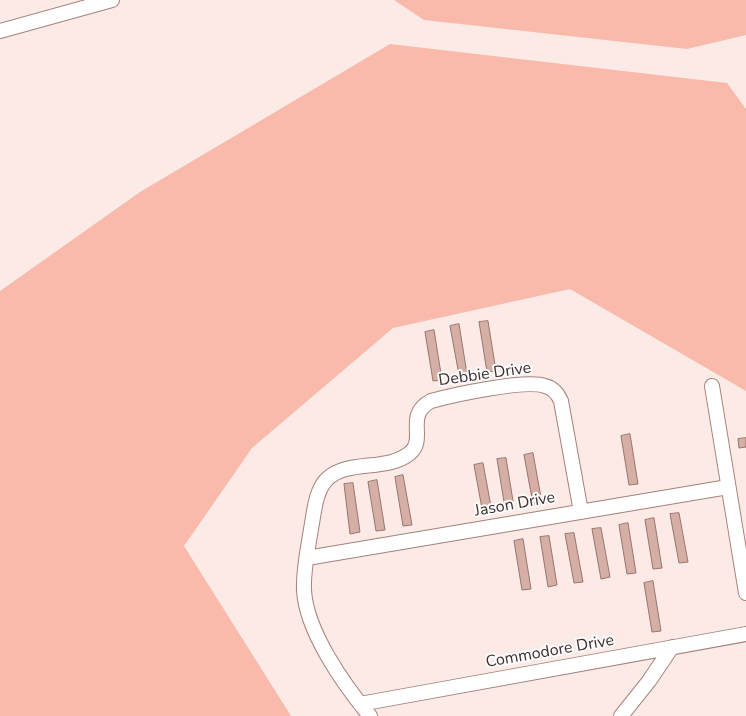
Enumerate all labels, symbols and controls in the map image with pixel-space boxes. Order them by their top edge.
street label: Debbie Drive [437,359,533,391]
street label: Jason Drive [473,488,557,522]
street label: Commodore Drive [484,631,616,673]

